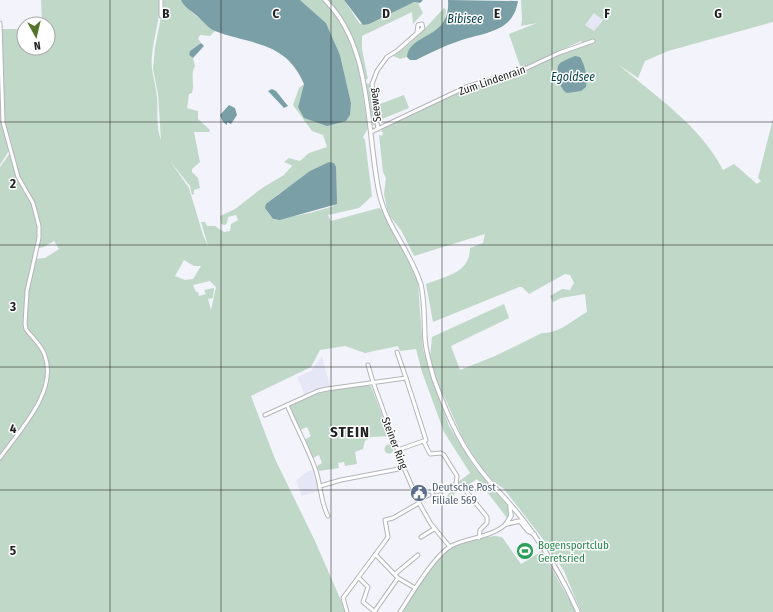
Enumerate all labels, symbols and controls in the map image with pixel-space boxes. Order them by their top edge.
text: B [162,6,170,21]
text: C [273,6,280,21]
text: D [382,6,390,21]
text: E [494,6,500,21]
text: F [604,6,610,21]
text: G [714,6,722,21]
water label: Bibisee [447,12,483,26]
north arrow [16,16,56,56]
text: N [33,39,41,52]
street label: Zum Lindenrain [457,63,527,98]
water label: Egoldsee [551,70,595,84]
street label: Seeweg [367,86,384,123]
text: 2 [9,176,16,191]
text: 3 [9,299,16,314]
street label: Steiner Ring [379,415,411,472]
text: 4 [10,421,17,436]
district label: STEIN [330,423,370,441]
place label: Deutsche Post Filiale 569 [432,481,496,507]
public building icon: Deutsche Post Filiale 569 [409,483,429,503]
place label: Bogensportclub Geretsried [538,539,609,565]
sports icon: Bogensportclub Geretsried [515,541,535,561]
text: 5 [10,543,16,558]

